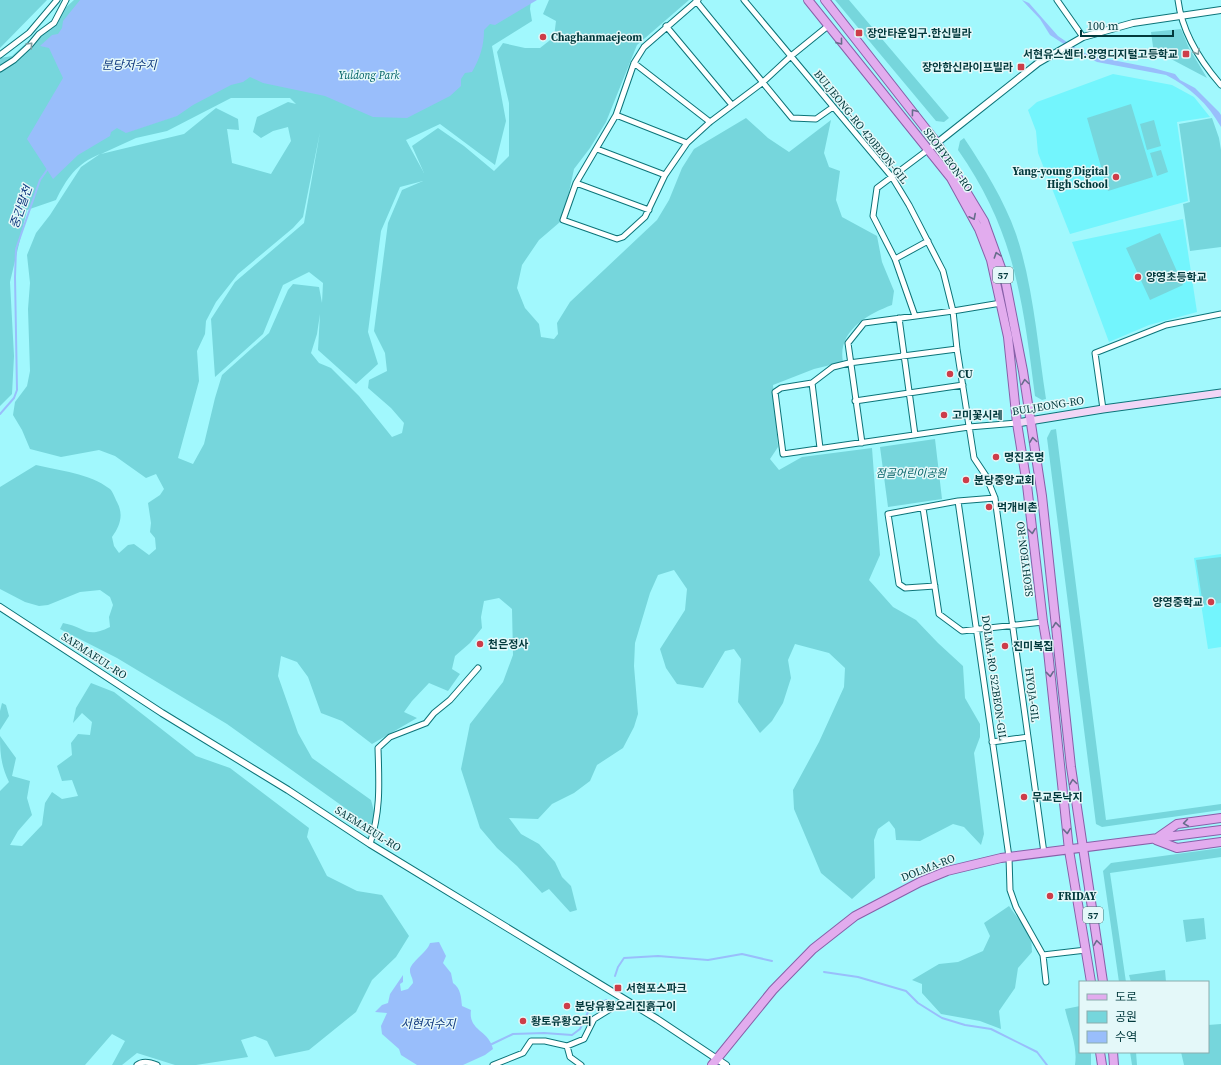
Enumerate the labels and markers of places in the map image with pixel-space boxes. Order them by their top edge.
place label: 장안타운입구.한신빌라 [867,26,972,41]
marker: 장안타운입구.한신빌라 [854,28,864,38]
place label: Chaghanmaejeom [551,30,642,45]
marker: Chaghanmaejeom [538,32,548,42]
place label: 서현유스센터.양영디지털고등학교 [1023,47,1178,62]
marker: 서현유스센터.양영디지털고등학교 [1181,49,1191,59]
place label: 장안한신라이프빌라 [922,60,1013,75]
marker: 장안한신라이프빌라 [1016,62,1026,72]
place label: Yang-young Digital High School [1012,164,1108,192]
marker: Yang-young Digital High School [1111,172,1121,182]
place label: 양영초등학교 [1146,270,1207,285]
marker: 양영초등학교 [1133,272,1143,282]
place label: CU [958,367,973,382]
marker: CU [945,369,955,379]
place label: 고미꽃시레 [952,408,1003,423]
marker: 고미꽃시레 [939,410,949,420]
place label: 명진조명 [1004,450,1044,465]
marker: 명진조명 [991,452,1001,462]
place label: 분당중앙교회 [974,473,1035,488]
marker: 분당중앙교회 [961,475,971,485]
place label: 먹개비촌 [997,500,1037,515]
marker: 먹개비촌 [984,502,994,512]
place label: 양영중학교 [1152,595,1203,610]
marker: 양영중학교 [1206,597,1216,607]
place label: 천은정사 [488,637,528,652]
marker: 천은정사 [475,639,485,649]
place label: 진미복집 [1013,639,1053,654]
marker: 진미복집 [1000,641,1010,651]
place label: 무교돈낙지 [1032,790,1083,805]
marker: 무교돈낙지 [1019,792,1029,802]
place label: FRIDAY [1058,889,1097,904]
marker: FRIDAY [1045,891,1055,901]
place label: 서현포스파크 [626,981,687,996]
marker: 서현포스파크 [613,983,623,993]
place label: 분당유황오리진흙구이 [575,999,676,1014]
marker: 분당유황오리진흙구이 [562,1001,572,1011]
place label: 황토유황오리 [531,1014,592,1029]
marker: 황토유황오리 [518,1016,528,1026]

